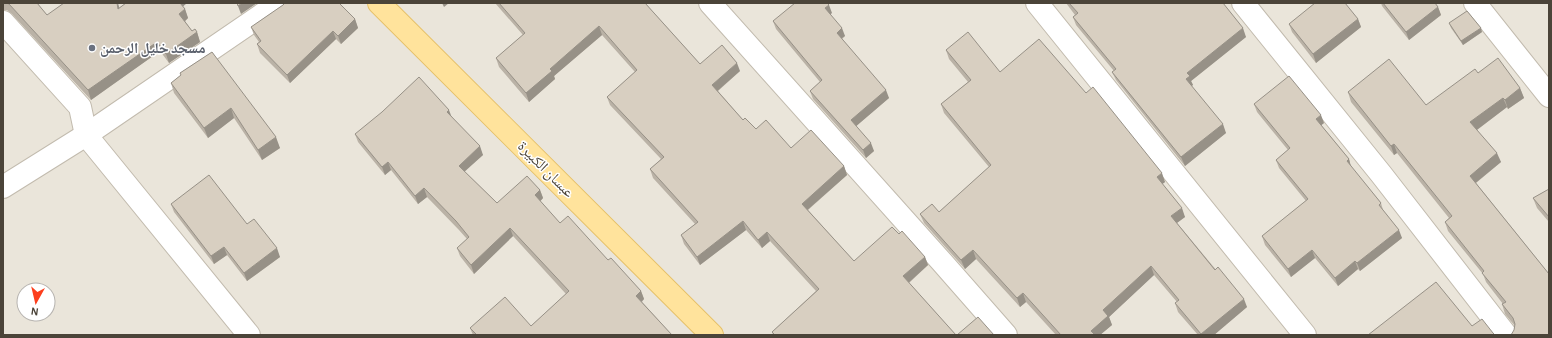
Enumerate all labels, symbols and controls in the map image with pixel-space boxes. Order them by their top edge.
place label: مسجد خليل الرحمن [100,41,206,57]
marker: مسجد خليل الرحمن [87,43,97,53]
street label: عبسان الكبيرة [513,138,577,202]
north arrow [16,282,56,322]
text: N [30,305,39,317]

